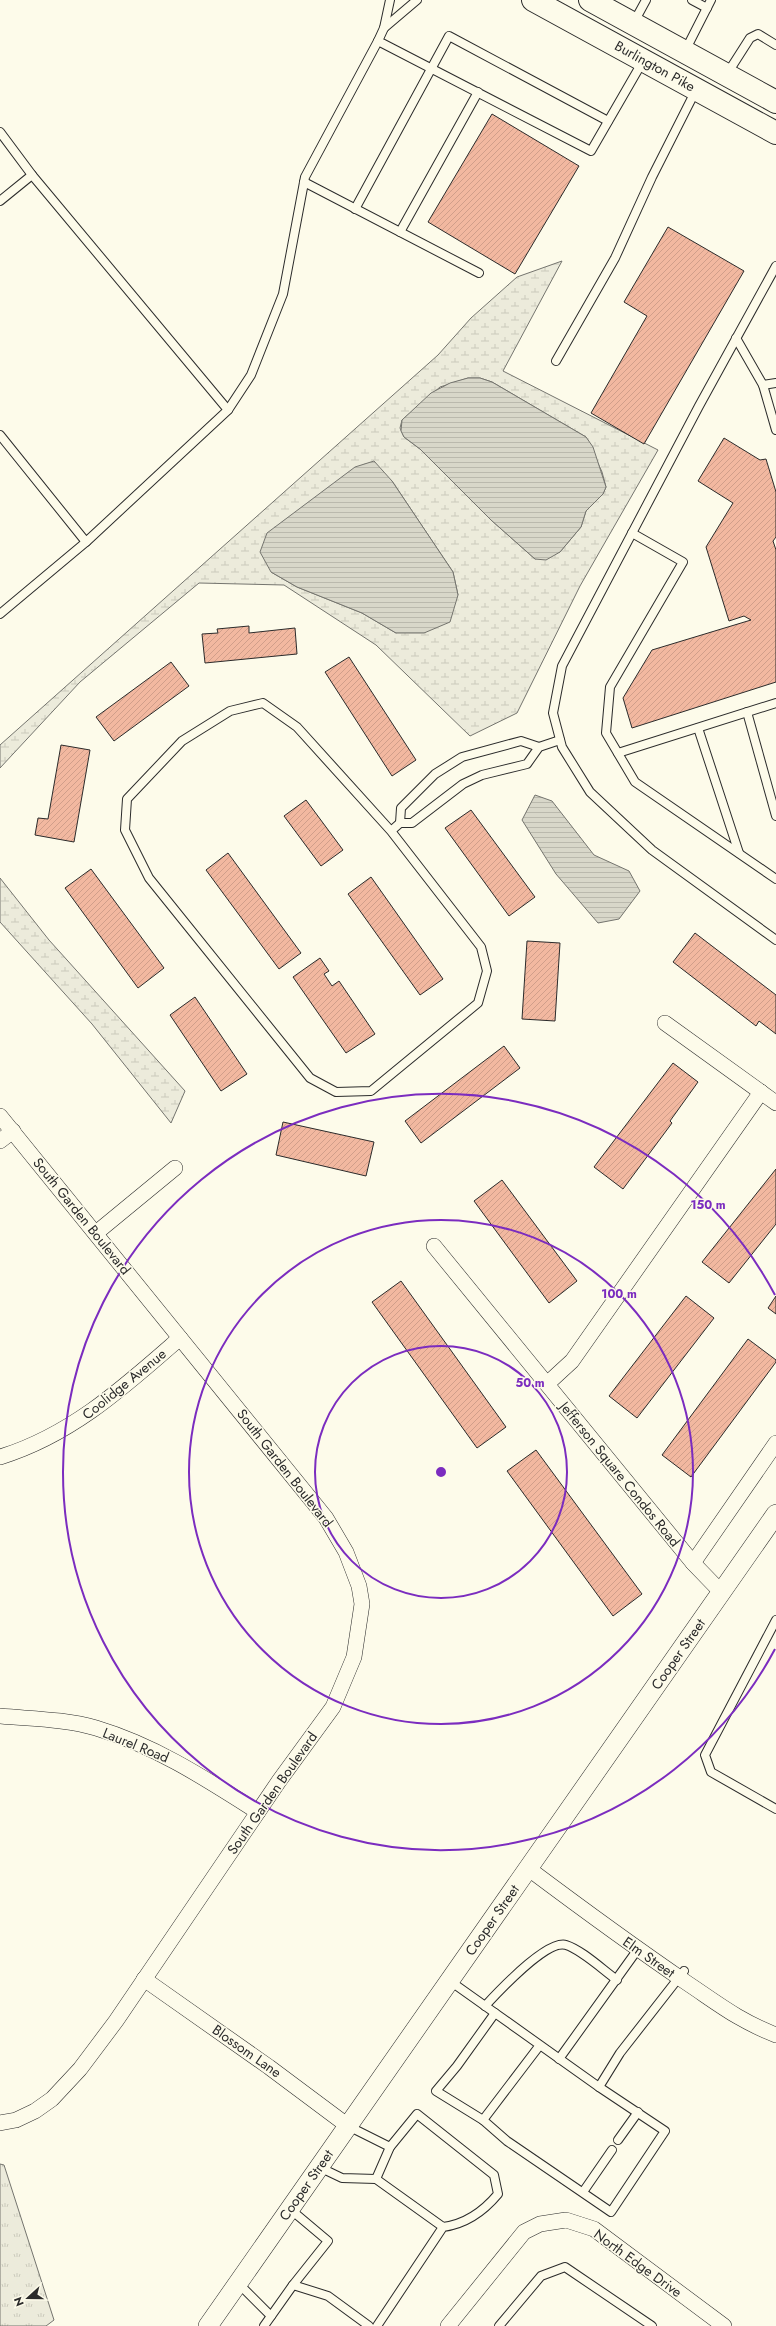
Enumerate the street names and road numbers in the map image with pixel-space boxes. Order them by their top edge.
street label: Burlington Pike [611,36,699,96]
street label: South Garden Boulevard [28,1153,136,1279]
street label: Coolidge Avenue [78,1344,170,1424]
street label: Jefferson Square Condos Road [554,1396,685,1551]
street label: South Garden Boulevard [232,1405,338,1531]
street label: Cooper Street [646,1614,710,1694]
street label: Laurel Road [100,1723,172,1767]
street label: South Garden Boulevard [222,1728,322,1858]
street label: Cooper Street [460,1880,524,1960]
street label: Elm Street [619,1932,680,1983]
street label: Blossom Lane [208,2020,286,2082]
street label: Cooper Street [274,2145,338,2225]
street label: North Edge Drive [590,2224,686,2302]

